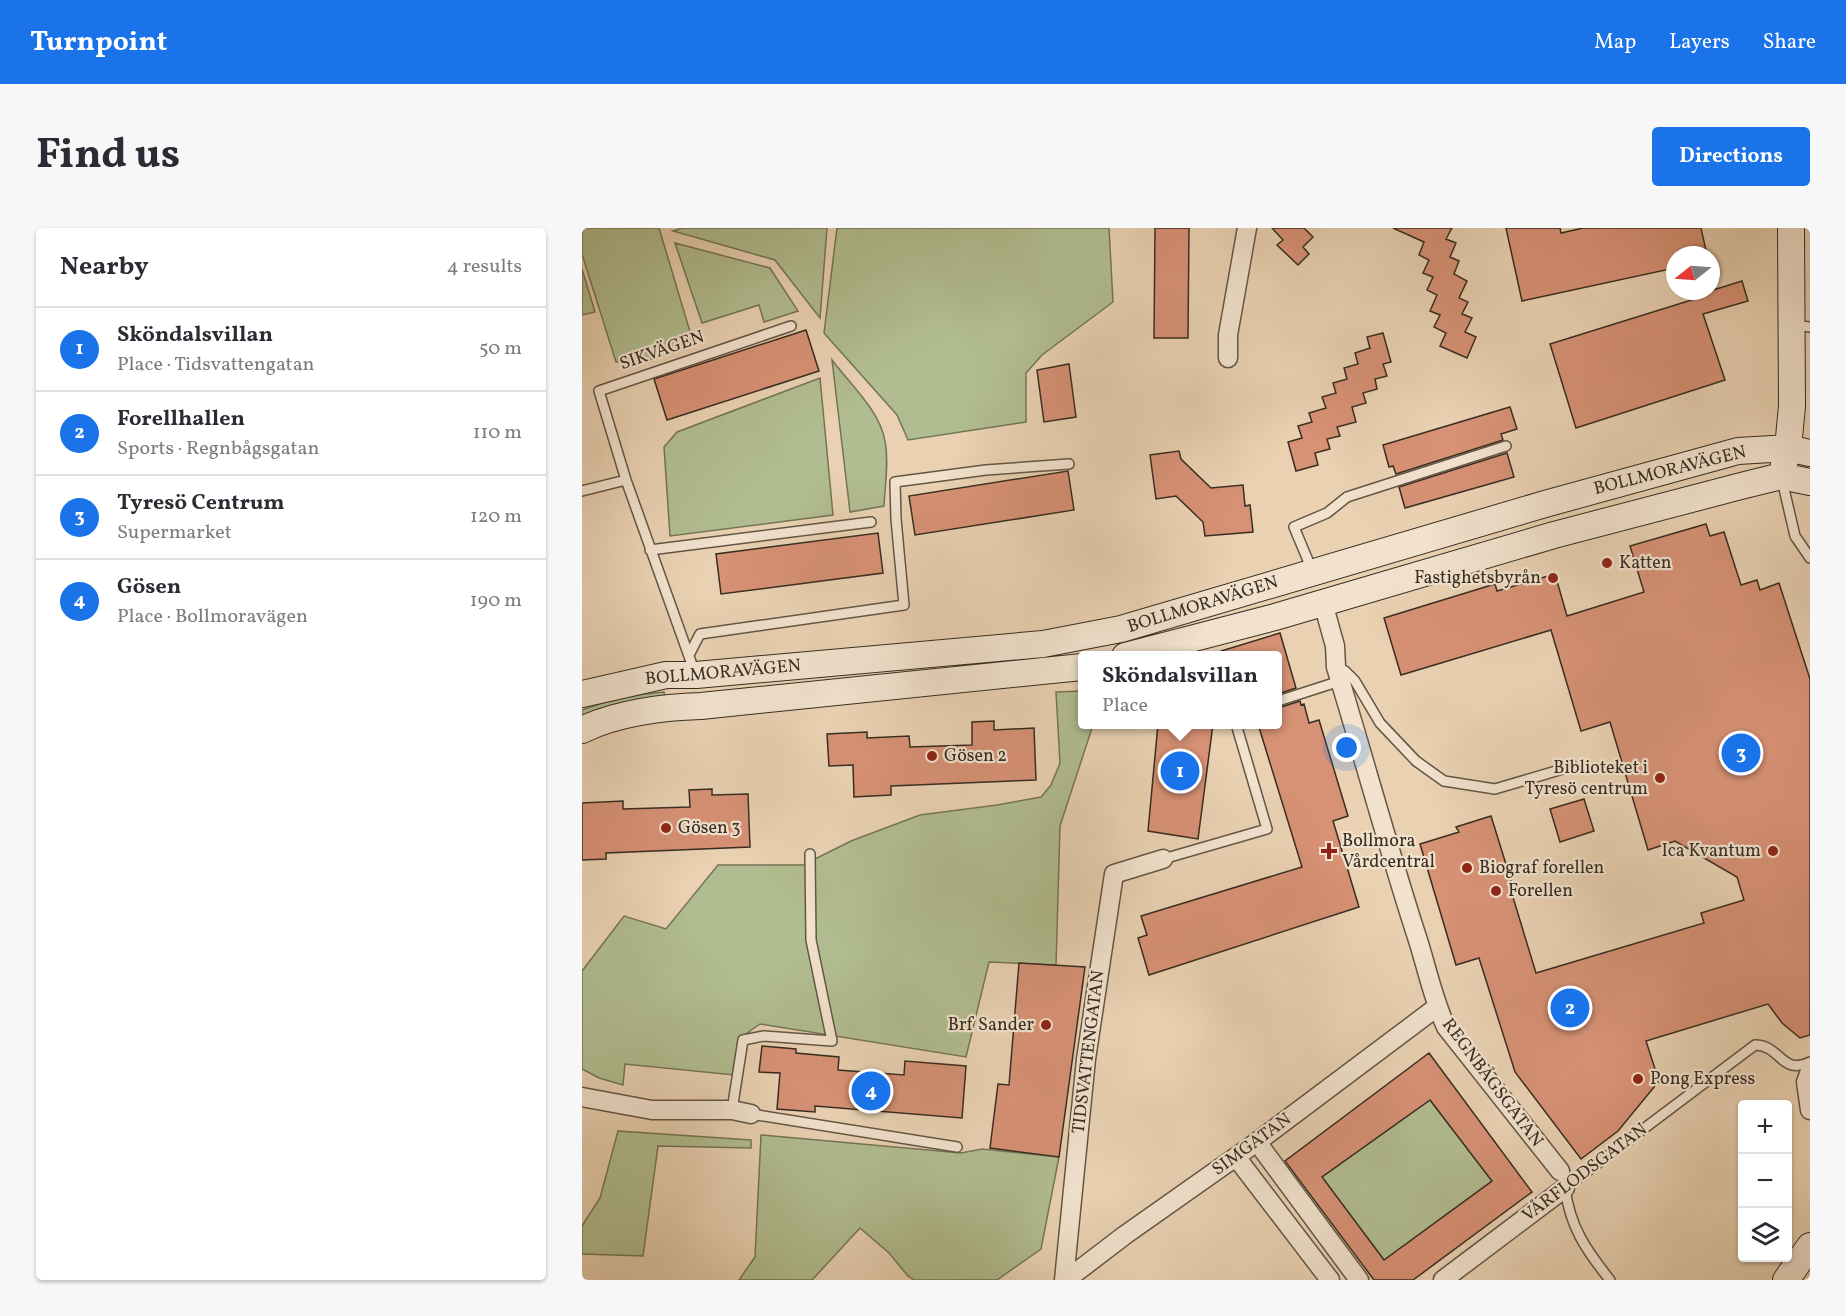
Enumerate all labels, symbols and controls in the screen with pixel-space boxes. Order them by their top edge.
text: Turnpoint [30,23,167,62]
text: Map [1594,28,1636,57]
text: Layers [1669,28,1730,57]
text: Share [1763,28,1816,57]
text: Find us [36,127,180,186]
button: Directions [1652,127,1810,186]
north arrow [1666,246,1720,300]
text: Nearby [60,249,149,285]
text: 4 results [447,253,522,281]
text: Sköndalsvillan [117,320,273,351]
street label: SIKVÄGEN [616,325,708,377]
text: 1 [75,335,84,363]
text: 50 m [479,335,522,363]
text: Place · Tidsvattengatan [117,351,315,379]
text: Forellhallen [117,404,245,435]
text: 2 [74,419,85,447]
text: 110 m [473,419,522,447]
text: Sports · Regnbågsgatan [117,435,319,463]
street label: BOLLMORAVÄGEN [1591,440,1749,502]
text: Tyresö Centrum [117,488,285,519]
text: 3 [74,503,85,531]
text: 120 m [470,503,522,531]
text: Supermarket [117,519,232,547]
place label: Katten [1619,551,1672,576]
marker: Katten [1600,556,1614,570]
place label: Fastighetsbyrån [1414,566,1541,591]
street label: BOLLMORAVÄGEN [1125,570,1281,640]
marker: Fastighetsbyrån [1546,571,1560,585]
text: Gösen [117,572,181,603]
text: 4 [73,587,86,615]
text: 190 m [470,587,522,615]
text: Place · Bollmoravägen [117,603,308,631]
popup [1078,651,1282,729]
street label: BOLLMORAVÄGEN [644,654,802,692]
text: Sköndalsvillan [1102,661,1258,692]
text: Place [1102,692,1148,720]
pin: 3 [1722,730,1760,776]
your location [1332,733,1361,762]
place label: Gösen 2 [944,744,1007,769]
pin: 1 [1160,748,1200,794]
marker: Gösen 2 [925,749,939,763]
place label: Biblioteket i Tyresö centrum [1524,756,1648,802]
marker: Biblioteket i Tyresö centrum [1653,771,1667,785]
place label: Gösen 3 [678,816,741,841]
marker: Gösen 3 [659,821,673,835]
place label: Bollmora Vårdcentral [1342,829,1435,875]
place label: Ica Kvantum [1661,839,1761,864]
marker: Bollmora Vårdcentral [1320,842,1338,860]
marker: Ica Kvantum [1766,844,1780,858]
place label: Biograf forellen [1479,856,1605,881]
marker: Biograf forellen [1460,861,1474,875]
place label: Forellen [1508,879,1573,904]
marker: Forellen [1489,884,1503,898]
street label: TIDSVATTENGATAN [1067,969,1111,1135]
pin: 2 [1550,986,1590,1030]
place label: Brf Sander [948,1013,1034,1038]
street label: REGNBÅGSGATAN [1435,1014,1549,1152]
marker: Brf Sander [1039,1018,1053,1032]
place label: Pong Express [1650,1067,1755,1092]
pin: 4 [852,1068,890,1114]
marker: Pong Express [1631,1072,1645,1086]
map controls [1738,1100,1792,1262]
button: + [1738,1100,1792,1154]
street label: SIMGATAN [1207,1108,1297,1182]
street label: VÅRFLODSGATAN [1517,1118,1653,1228]
button: − [1738,1154,1792,1208]
button: layers [1738,1208,1792,1262]

